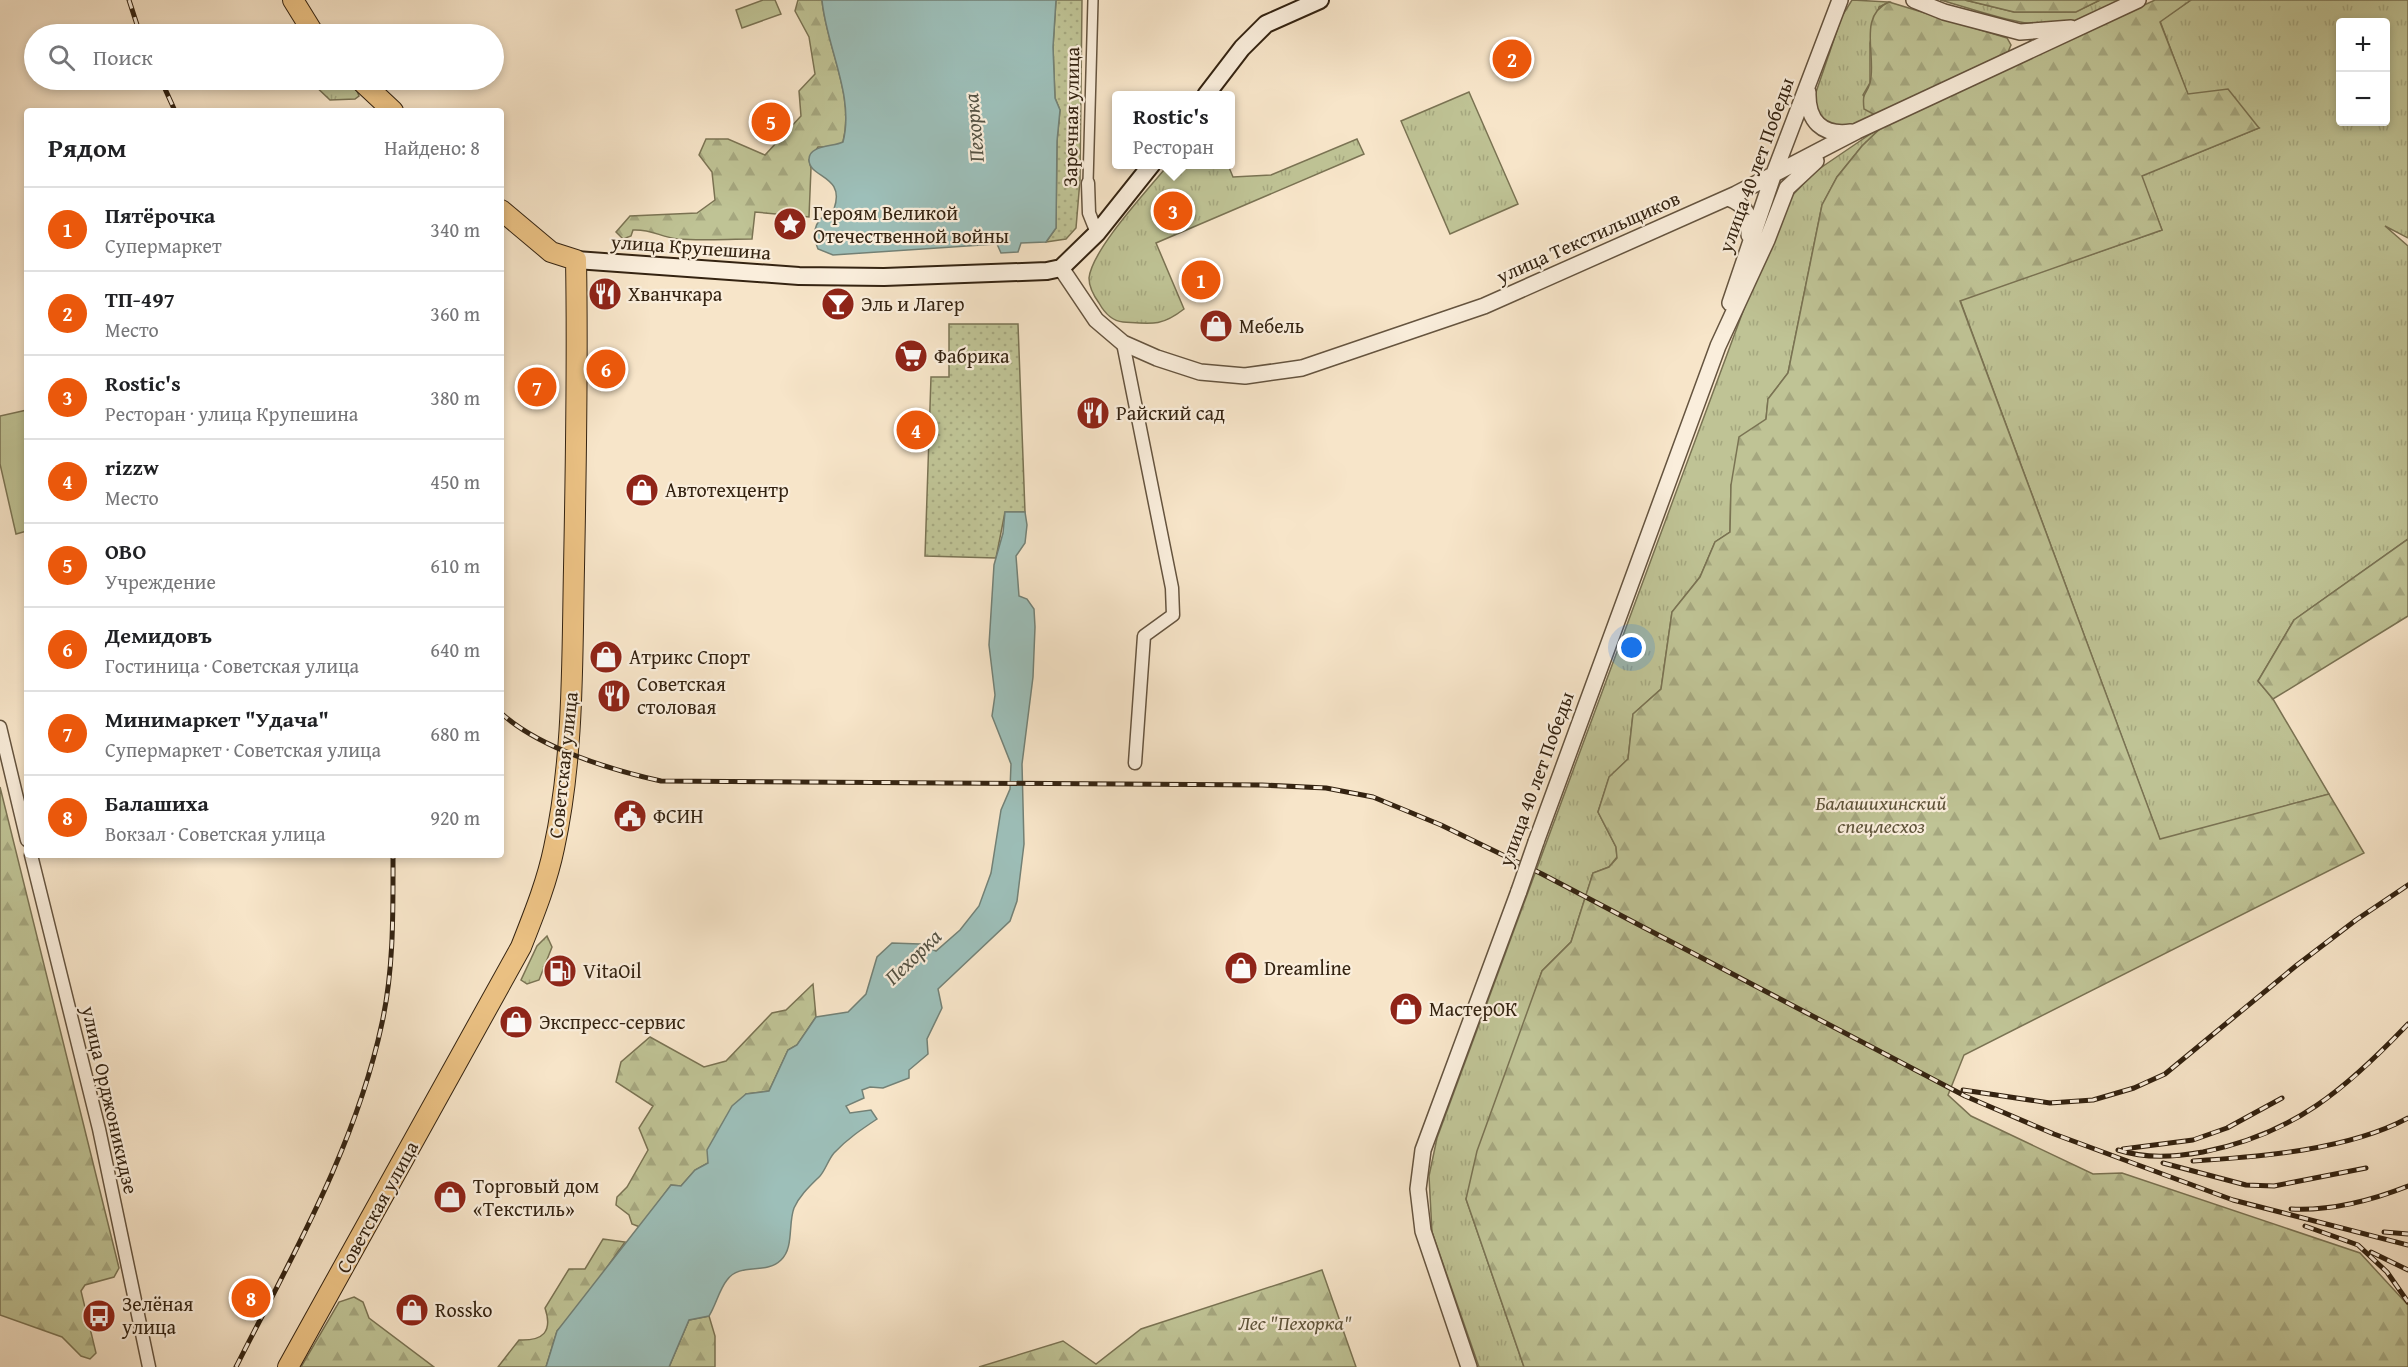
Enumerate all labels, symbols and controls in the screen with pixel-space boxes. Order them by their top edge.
map controls [2336,18,2390,126]
button: + [2336,18,2390,72]
search box [24,24,504,90]
pin: 2 [1492,36,1532,82]
icon: search [45,41,78,74]
text: Поиск [93,41,153,73]
street label: Заречная улица [1055,46,1086,187]
button: − [2336,72,2390,126]
street label: улица 40 лет Победы [1710,73,1801,257]
popup [1112,91,1235,169]
water label: Пехорка [955,92,992,164]
pin: 5 [752,100,790,144]
text: Rostic's [1133,100,1209,132]
text: Рядом [48,128,126,167]
text: Ресторан [1133,132,1214,161]
text: Найдено: 8 [384,133,480,162]
street label: улица Текстильщиков [1491,183,1684,290]
pin: 3 [1154,188,1192,234]
place label: Героям Великой Отечественной войны [813,198,1009,250]
text: Пятёрочка [105,199,215,231]
place icon: Героям Великой Отечественной войны [772,206,808,242]
text: 1 [62,215,73,244]
text: 340 m [430,215,480,244]
street label: улица Крупешина [609,226,773,267]
text: Супермаркет [105,231,222,260]
pin: 1 [1182,258,1220,302]
restaurant icon: Хванчкара [587,276,623,312]
place label: Хванчкара [628,279,723,308]
text: ТП-497 [105,283,175,315]
bar icon: Эль и Лагер [820,286,856,322]
place label: Эль и Лагер [861,289,965,318]
text: 2 [62,299,73,328]
text: 360 m [430,299,480,328]
shop icon: Мебель [1198,308,1234,344]
place label: Мебель [1239,311,1304,340]
text: Место [105,315,159,344]
supermarket icon: Фабрика [893,338,929,374]
place label: Фабрика [934,341,1010,370]
pin: 6 [586,346,626,392]
pin: 7 [518,364,556,410]
text: Rostic's [105,367,181,399]
text: 3 [62,383,73,412]
text: 380 m [430,383,480,412]
restaurant icon: Райский сад [1075,395,1111,431]
place label: Райский сад [1116,398,1225,427]
text: Ресторан · улица Крупешина [105,399,358,428]
pin: 4 [896,408,936,452]
text: rizzw [105,451,159,483]
text: 4 [62,467,73,496]
text: 450 m [430,467,480,496]
shop icon: Автотехцентр [624,472,660,508]
place label: Автотехцентр [665,475,789,504]
text: Место [105,483,159,512]
text: ОВО [105,535,146,567]
text: 5 [62,551,73,580]
text: 610 m [430,551,480,580]
text: Учреждение [105,567,216,596]
text: Демидовъ [105,619,212,651]
your location [1617,633,1646,662]
text: 6 [62,635,73,664]
text: 640 m [430,635,480,664]
shop icon: Атрикс Спорт [588,639,624,675]
place label: Атрикс Спорт [629,642,750,671]
text: Гостиница · Советская улица [105,651,359,680]
place label: Советская столовая [637,669,726,721]
restaurant icon: Советская столовая [596,678,632,714]
street label: улица 40 лет Победы [1490,687,1581,871]
street label: Советская улица [540,690,585,840]
text: Минимаркет "Удача" [105,703,329,735]
text: 7 [62,719,73,748]
text: 680 m [430,719,480,748]
text: Супермаркет · Советская улица [105,735,381,764]
text: Балашиха [105,787,209,819]
park label: Балашихинский спецлесхоз [1815,788,1947,840]
public building icon: ФСИН [612,798,648,834]
place label: ФСИН [653,801,704,830]
text: 8 [62,803,73,832]
text: 920 m [430,803,480,832]
text: Вокзал · Советская улица [105,819,326,848]
water label: Пехорка [877,921,949,992]
shop icon: Dreamline [1223,950,1259,986]
fuel station icon: VitaOil [542,953,578,989]
place label: Dreamline [1264,953,1351,982]
place label: VitaOil [583,956,642,985]
shop icon: МастерОК [1388,991,1424,1027]
place label: МастерОК [1429,994,1518,1023]
street label: улица Орджоникидзе [75,1002,146,1197]
shop icon: Экспресс-сервис [498,1004,534,1040]
place label: Экспресс-сервис [539,1007,686,1036]
street label: Советская улица [328,1135,425,1278]
place label: Торговый дом «Текстиль» [473,1171,599,1223]
shop icon: Торговый дом «Текстиль» [432,1179,468,1215]
pin: 8 [232,1276,270,1320]
place label: Зелёная улица [121,1289,193,1341]
shop icon: Rossko [394,1292,430,1328]
place label: Rossko [435,1295,493,1324]
bus stop icon: Зелёная улица [81,1298,117,1334]
park label: Лес "Пехорка" [1238,1308,1352,1337]

